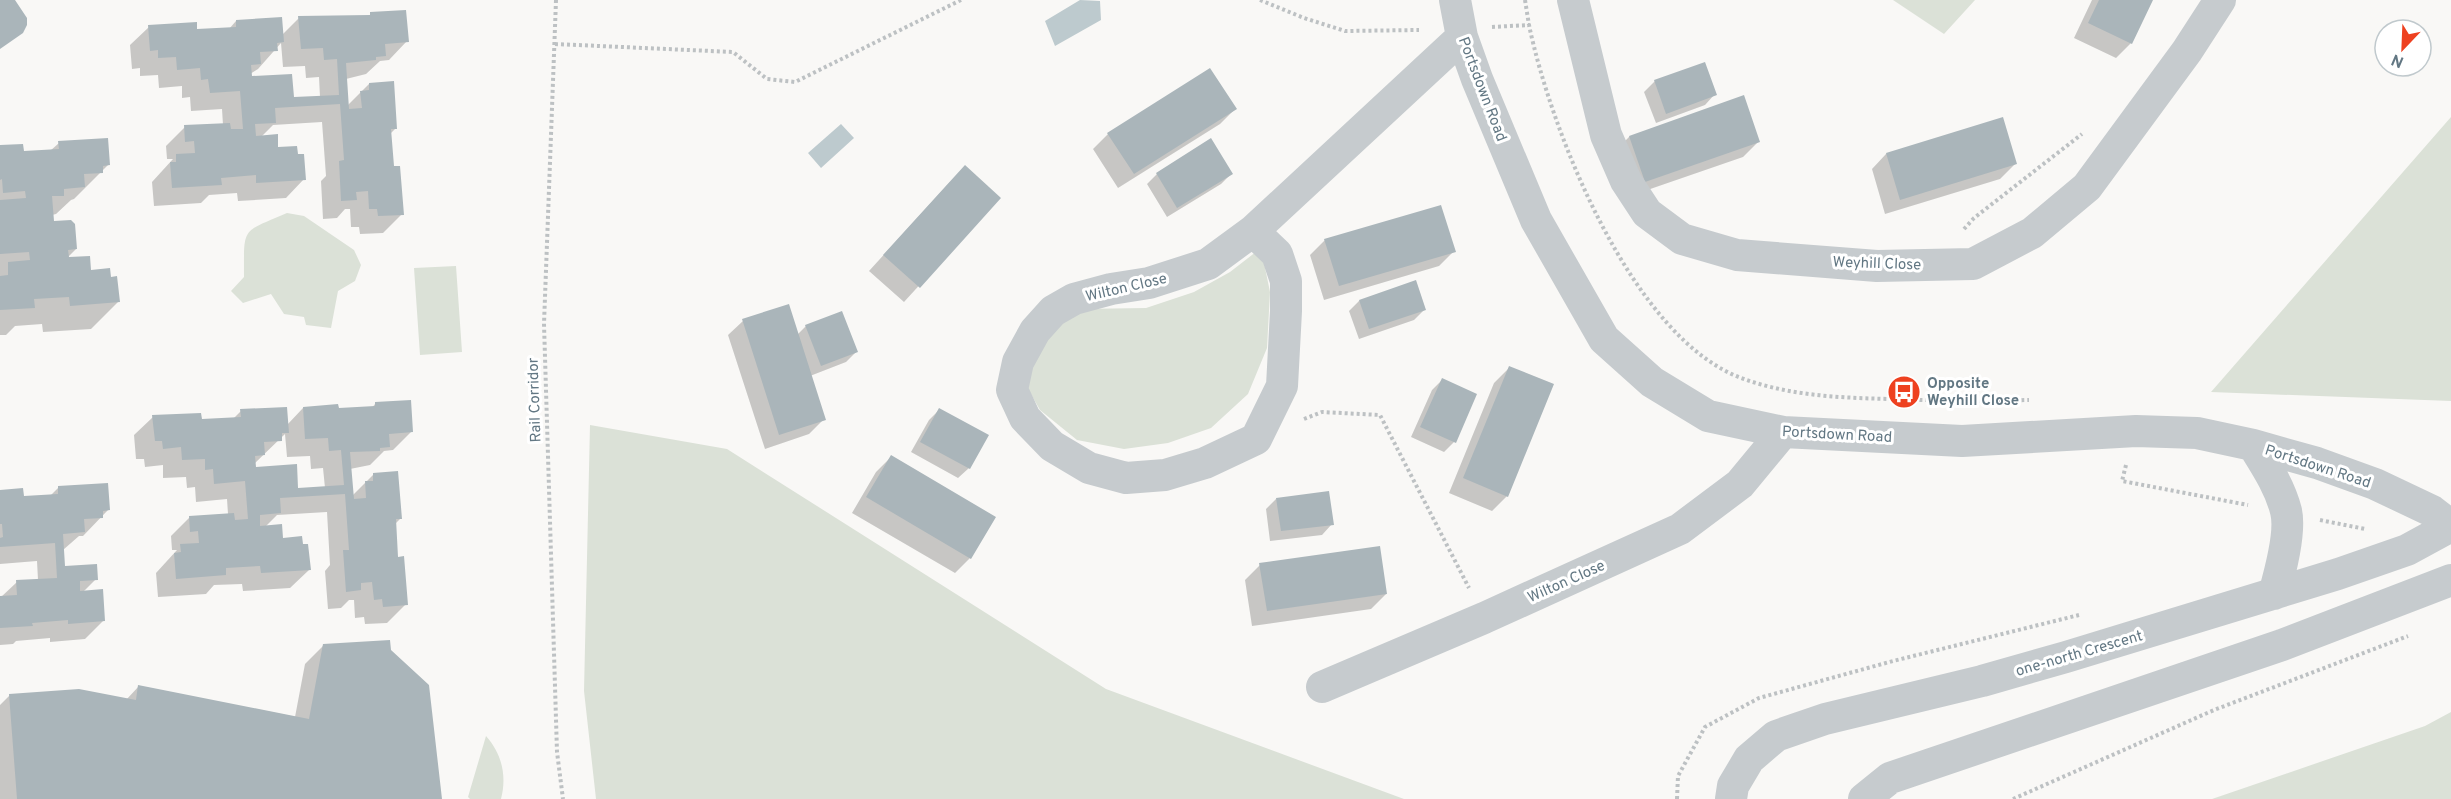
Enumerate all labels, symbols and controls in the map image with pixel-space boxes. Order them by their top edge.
north arrow [2373,18,2433,78]
street label: Portsdown Road [1453,35,1510,144]
text: N [2389,49,2407,71]
street label: Weyhill Close [1832,253,1921,276]
street label: Wilton Close [1084,270,1169,307]
street label: Rail Corridor [525,357,546,443]
bus stop icon: Opposite Weyhill Close [1886,374,1922,410]
place label: Opposite Weyhill Close [1927,375,2019,411]
street label: Portsdown Road [1781,423,1893,448]
street label: Portsdown Road [2262,441,2373,494]
street label: Wilton Close [1525,557,1608,608]
street label: one-north Crescent [2014,627,2145,682]

